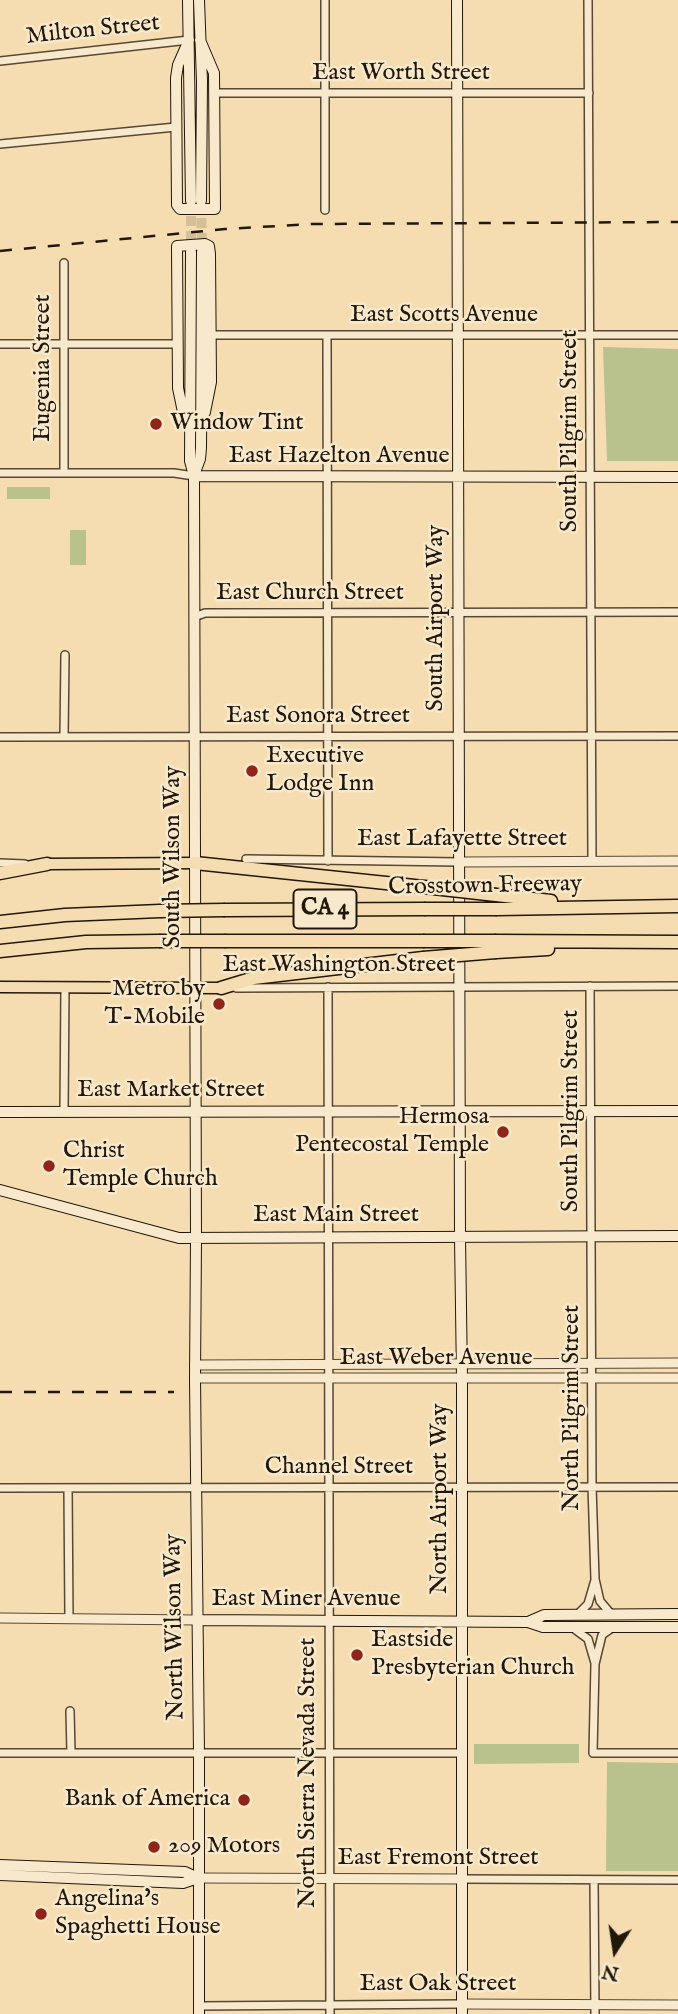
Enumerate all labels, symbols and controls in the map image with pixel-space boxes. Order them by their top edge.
street label: Milton Street [25,10,161,52]
street label: East Worth Street [312,60,490,88]
street label: Eugenia Street [30,294,58,442]
street label: East Scotts Avenue [350,302,538,330]
street label: South Pilgrim Street [557,330,585,532]
place label: Window Tint [170,410,303,438]
marker: Window Tint [148,416,164,432]
street label: East Hazelton Avenue [229,443,449,471]
street label: South Airport Way [423,525,451,711]
street label: East Church Street [216,580,404,608]
street label: East Sonora Street [226,703,410,731]
place label: Executive Lodge Inn [266,743,374,799]
marker: Executive Lodge Inn [244,763,260,779]
street label: South Wilson Way [160,766,188,948]
street label: East Lafayette Street [357,826,567,854]
street label: Crosstown Freeway [388,871,582,903]
road number: CA 4 [294,890,356,928]
street label: East Washington Street [223,952,455,980]
place label: Metro by T-Mobile [105,976,205,1032]
marker: Metro by T-Mobile [211,996,227,1012]
street label: South Pilgrim Street [558,1010,586,1212]
street label: East Market Street [77,1077,265,1105]
place label: Hermosa Pentecostal Temple [295,1104,489,1160]
marker: Hermosa Pentecostal Temple [495,1124,511,1140]
place label: Christ Temple Church [63,1138,218,1194]
marker: Christ Temple Church [41,1158,57,1174]
street label: East Main Street [253,1202,419,1230]
street label: North Pilgrim Street [559,1305,587,1511]
street label: East Weber Avenue [340,1345,532,1373]
street label: North Airport Way [427,1404,455,1594]
street label: Channel Street [265,1454,413,1482]
street label: North Wilson Way [160,1533,192,1721]
street label: East Miner Avenue [211,1586,401,1614]
place label: Eastside Presbyterian Church [371,1627,575,1683]
street label: North Sierra Nevada Street [295,1637,323,1909]
marker: Eastside Presbyterian Church [349,1647,365,1663]
place label: Bank of America [65,1786,230,1814]
marker: Bank of America [236,1792,252,1808]
place label: 209 Motors [168,1833,280,1861]
marker: 209 Motors [146,1839,162,1855]
street label: East Fremont Street [338,1845,538,1873]
place label: Angelina's Spaghetti House [55,1886,221,1942]
marker: Angelina's Spaghetti House [33,1906,49,1922]
north arrow [580,1916,650,1986]
text: N [600,1958,621,1985]
street label: East Oak Street [360,1971,516,1999]

